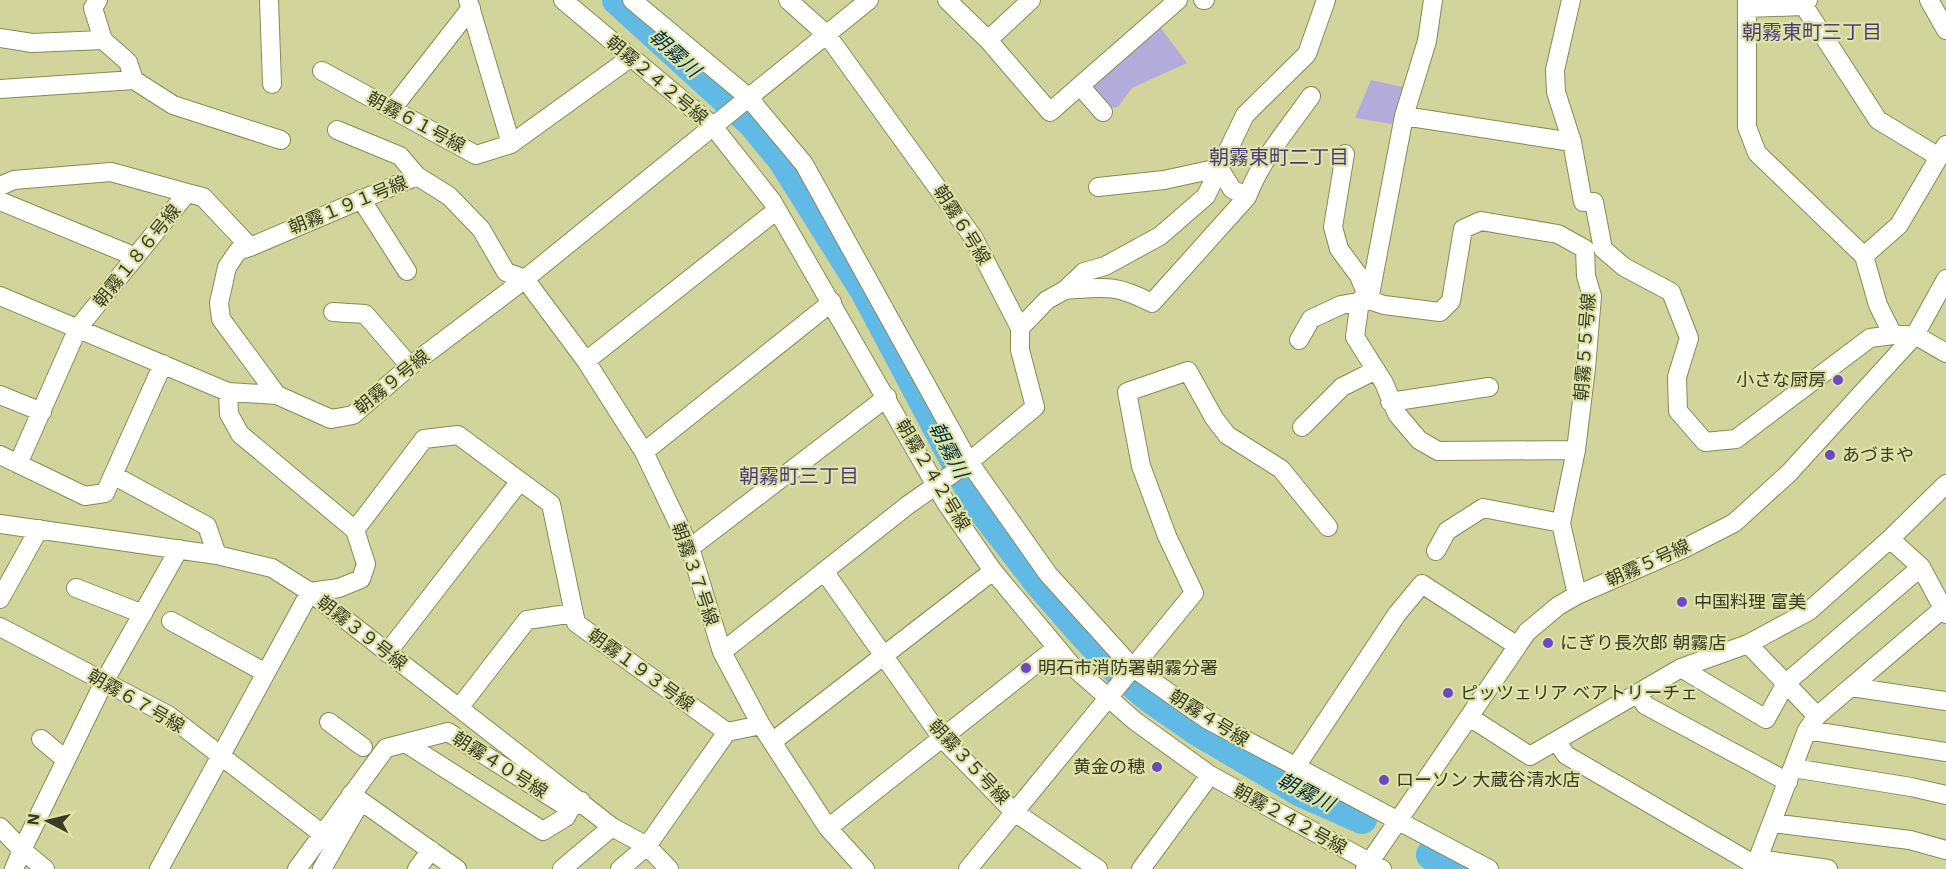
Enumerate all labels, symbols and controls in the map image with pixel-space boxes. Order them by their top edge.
district label: 朝霧東町三丁目 [1742,18,1882,45]
water label: 朝霧川 [644,23,708,84]
street label: 朝霧２４２号線 [602,30,713,129]
street label: 朝霧６１号線 [363,86,469,157]
district label: 朝霧東町二丁目 [1209,143,1349,170]
street label: 朝霧１９１号線 [285,170,411,239]
street label: 朝霧６号線 [929,180,996,269]
street label: 朝霧１８６号線 [88,199,185,312]
street label: 朝霧５５号線 [1569,292,1600,402]
street label: 朝霧９号線 [349,344,434,419]
place label: 小さな厨房 [1736,368,1826,391]
marker: 小さな厨房 [1831,373,1845,387]
street label: 朝霧２４２号線 [891,415,976,535]
water label: 朝霧川 [923,417,976,484]
place label: あづまや [1842,443,1914,466]
marker: あづまや [1823,448,1837,462]
district label: 朝霧町三丁目 [739,462,859,489]
street label: 朝霧３７号線 [667,519,724,629]
street label: 朝霧５号線 [1602,534,1694,591]
street label: 朝霧３９号線 [313,590,412,675]
place label: 中国料理 富美 [1694,590,1806,613]
marker: 中国料理 富美 [1675,595,1689,609]
street label: 朝霧１９３号線 [584,623,699,716]
place label: にぎり長次郎 朝霧店 [1560,631,1726,654]
marker: にぎり長次郎 朝霧店 [1541,636,1555,650]
place label: 明石市消防署朝霧分署 [1038,656,1218,679]
marker: 明石市消防署朝霧分署 [1019,661,1033,675]
street label: 朝霧６７号線 [84,664,189,738]
place label: ピッツェリア ベアトリーチェ [1460,681,1698,704]
street label: 朝霧４号線 [1165,684,1254,751]
marker: ピッツェリア ベアトリーチェ [1441,686,1455,700]
street label: 朝霧３５号線 [924,714,1015,809]
street label: 朝霧４０号線 [448,726,552,803]
place label: 黄金の穂 [1073,755,1145,778]
marker: 黄金の穂 [1150,760,1164,774]
water label: 朝霧川 [1273,766,1341,818]
place label: ローソン 大蔵谷清水店 [1396,768,1580,791]
marker: ローソン 大蔵谷清水店 [1377,773,1391,787]
street label: 朝霧２４２号線 [1230,778,1351,859]
north arrow [18,791,78,851]
text: N [22,812,44,826]

